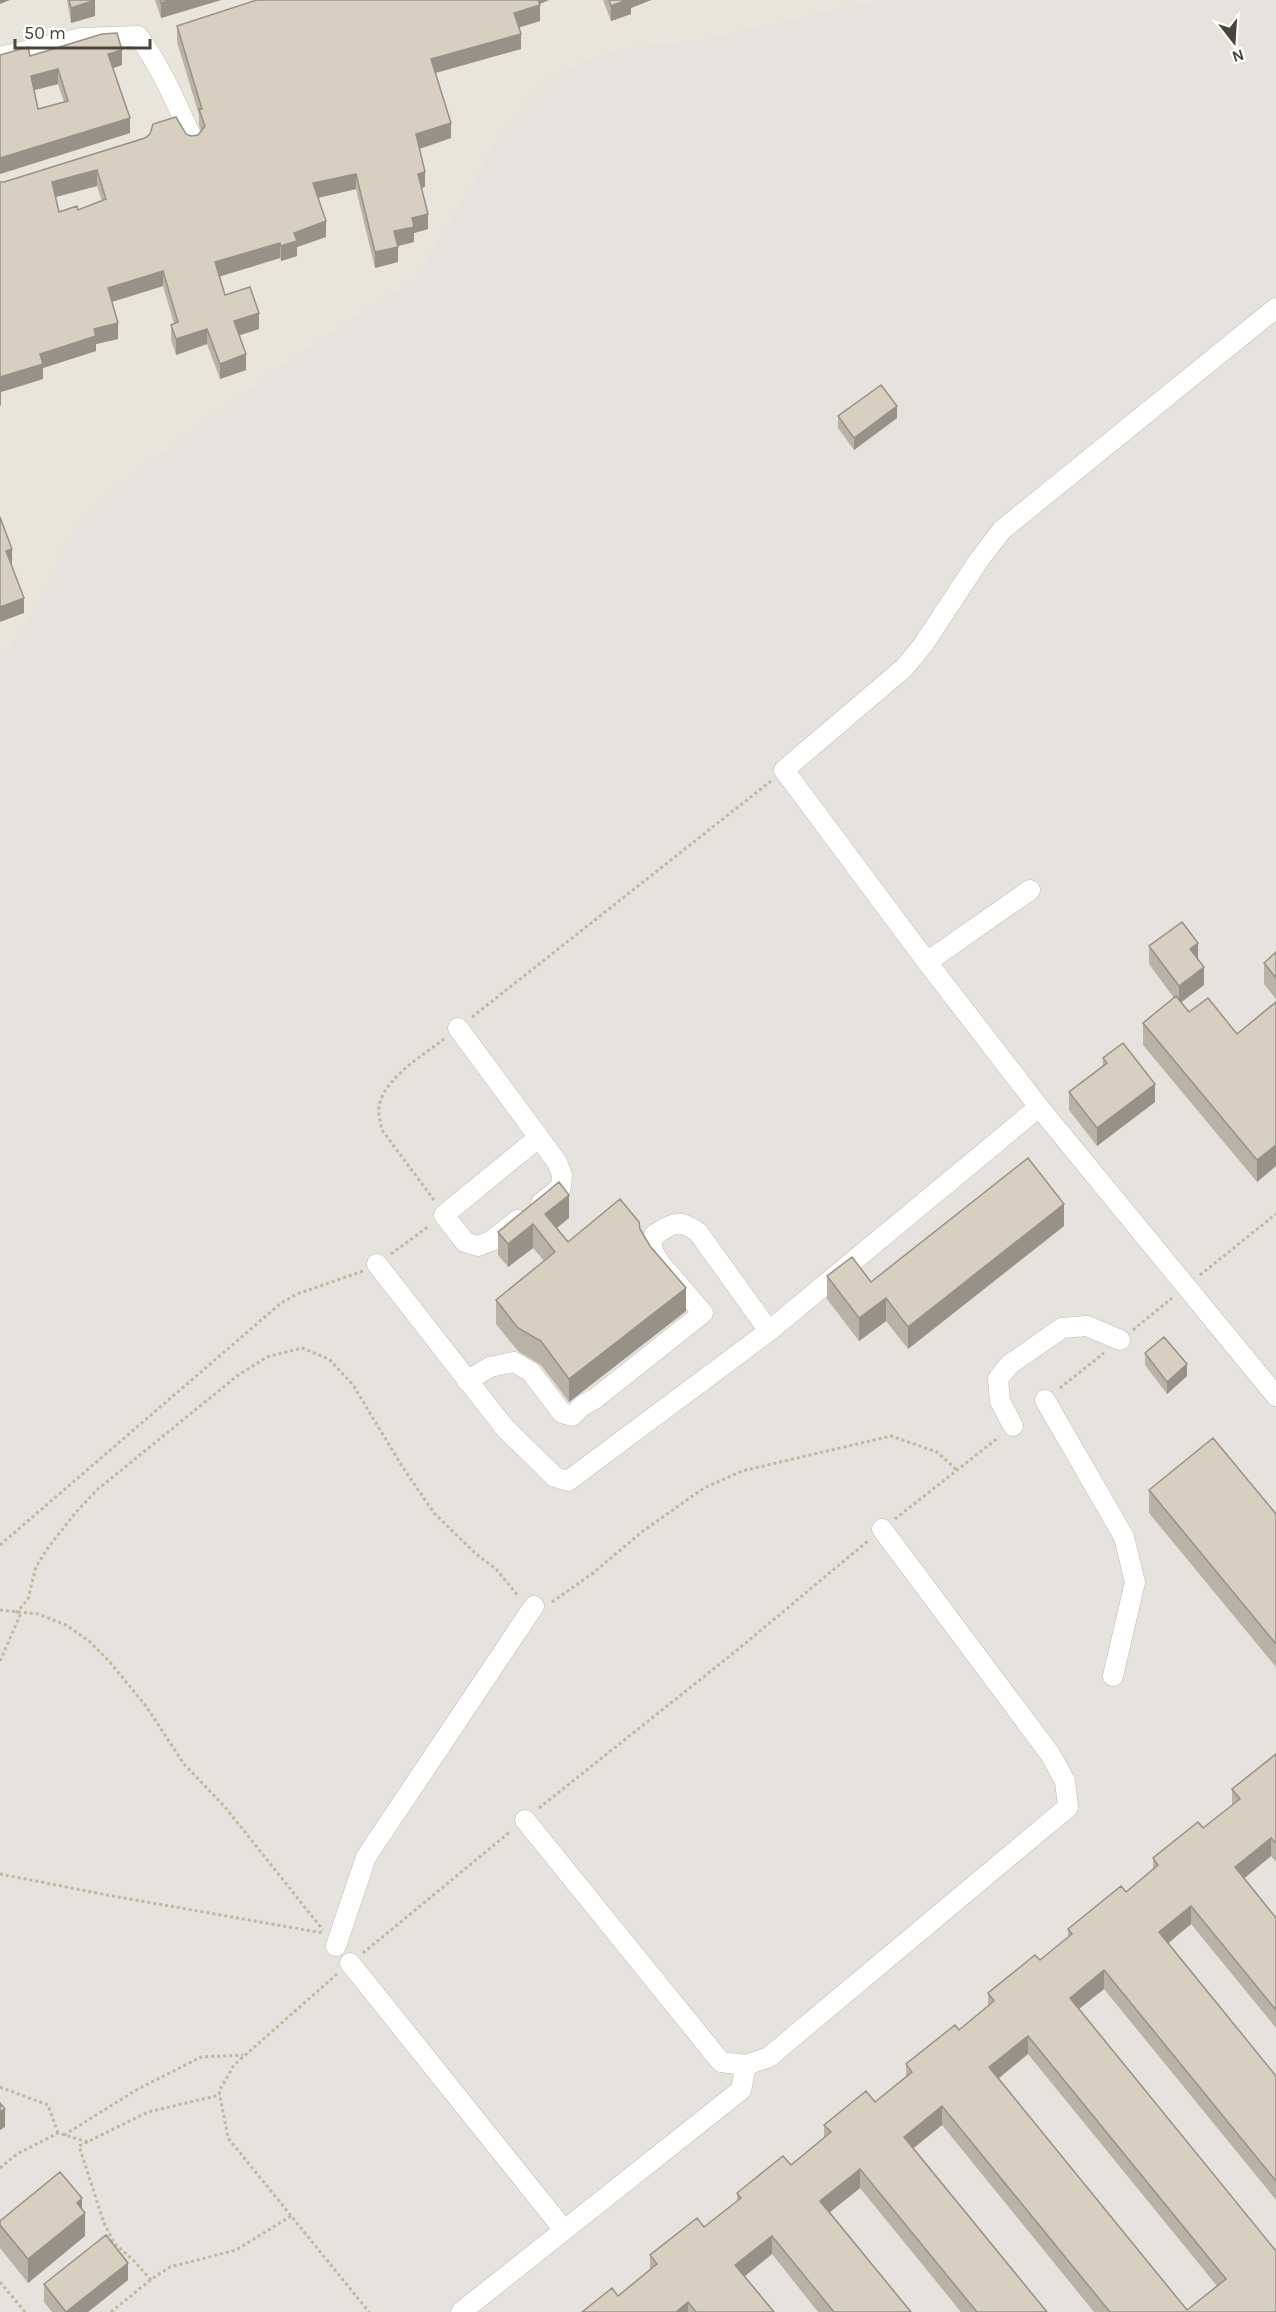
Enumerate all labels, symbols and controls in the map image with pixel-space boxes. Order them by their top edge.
scale bar [15,12,150,50]
north arrow [1204,12,1264,72]
text: 50 m [24,22,66,44]
text: N [1230,45,1247,67]

